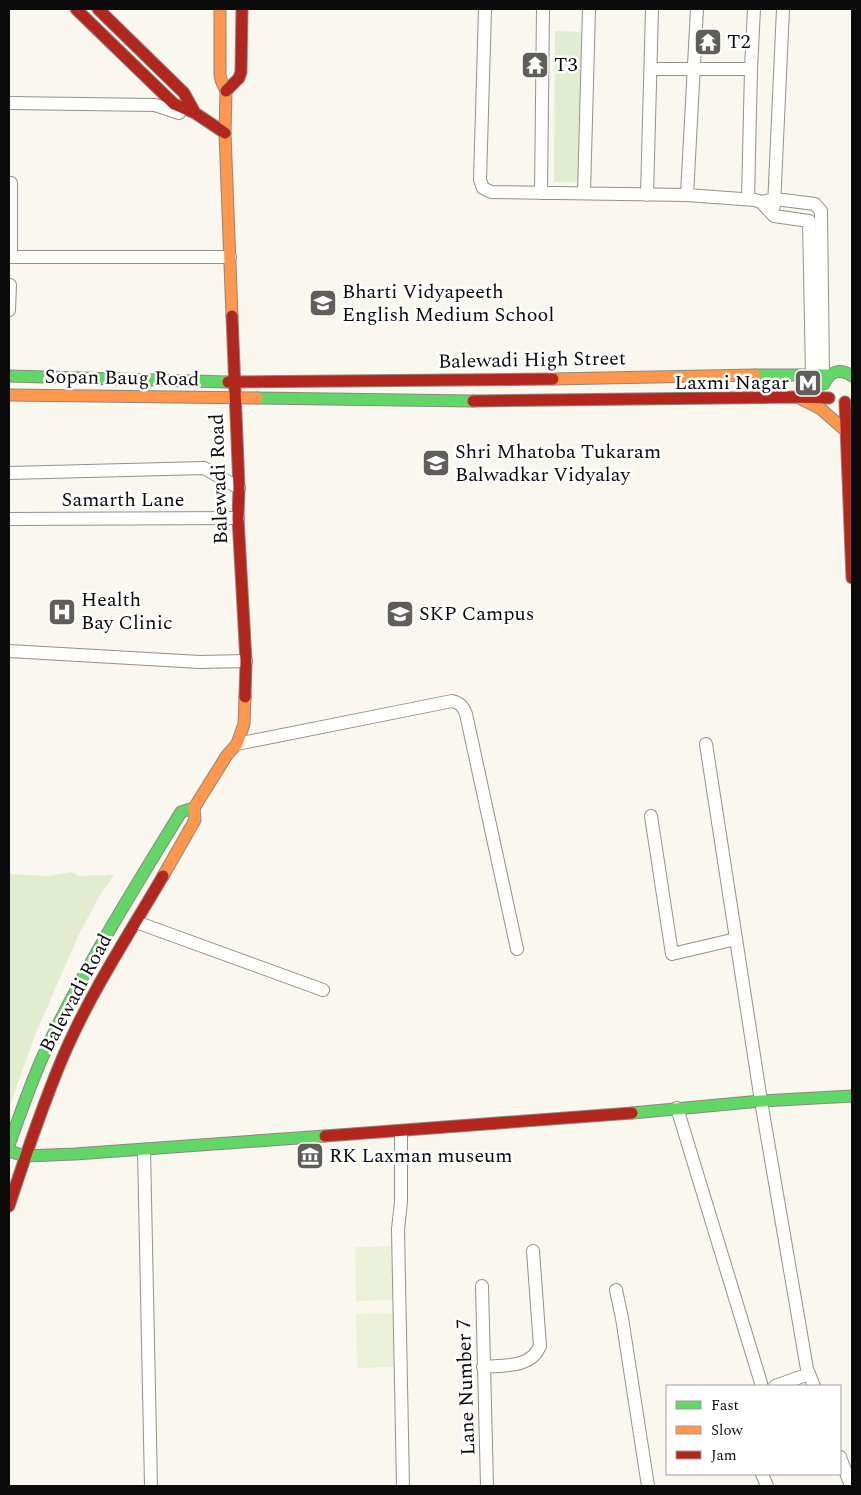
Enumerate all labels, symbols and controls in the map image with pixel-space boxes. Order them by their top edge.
temple icon: T2 [693,27,723,57]
place label: T2 [727,27,750,57]
temple icon: T3 [520,50,550,80]
place label: T3 [554,50,577,80]
place label: Bharti Vidyapeeth English Medium School [342,277,554,330]
school or university icon: Bharti Vidyapeeth English Medium School [308,288,338,318]
street label: Balewadi High Street [438,343,626,377]
street label: Sopan Baug Road [44,362,200,394]
place label: Laxmi Nagar [675,368,789,398]
metro station icon: Laxmi Nagar [793,368,823,398]
street label: Balewadi Road [202,413,236,545]
place label: Shri Mhatoba Tukaram Balwadkar Vidyalay [455,437,661,490]
school or university icon: Shri Mhatoba Tukaram Balwadkar Vidyalay [421,448,451,478]
street label: Samarth Lane [61,485,185,515]
place label: Health Bay Clinic [81,585,172,638]
hospital icon: Health Bay Clinic [47,597,77,627]
school or university icon: SKP Campus [385,599,415,629]
place label: SKP Campus [419,599,534,629]
street label: Balewadi Road [32,928,120,1058]
museum icon: RK Laxman museum [295,1141,325,1171]
place label: RK Laxman museum [329,1141,513,1171]
street label: Lane Number 7 [449,1318,483,1456]
legend [666,1385,841,1475]
text: Fast [711,1394,739,1417]
text: Slow [711,1419,743,1442]
text: Jam [711,1444,737,1467]

